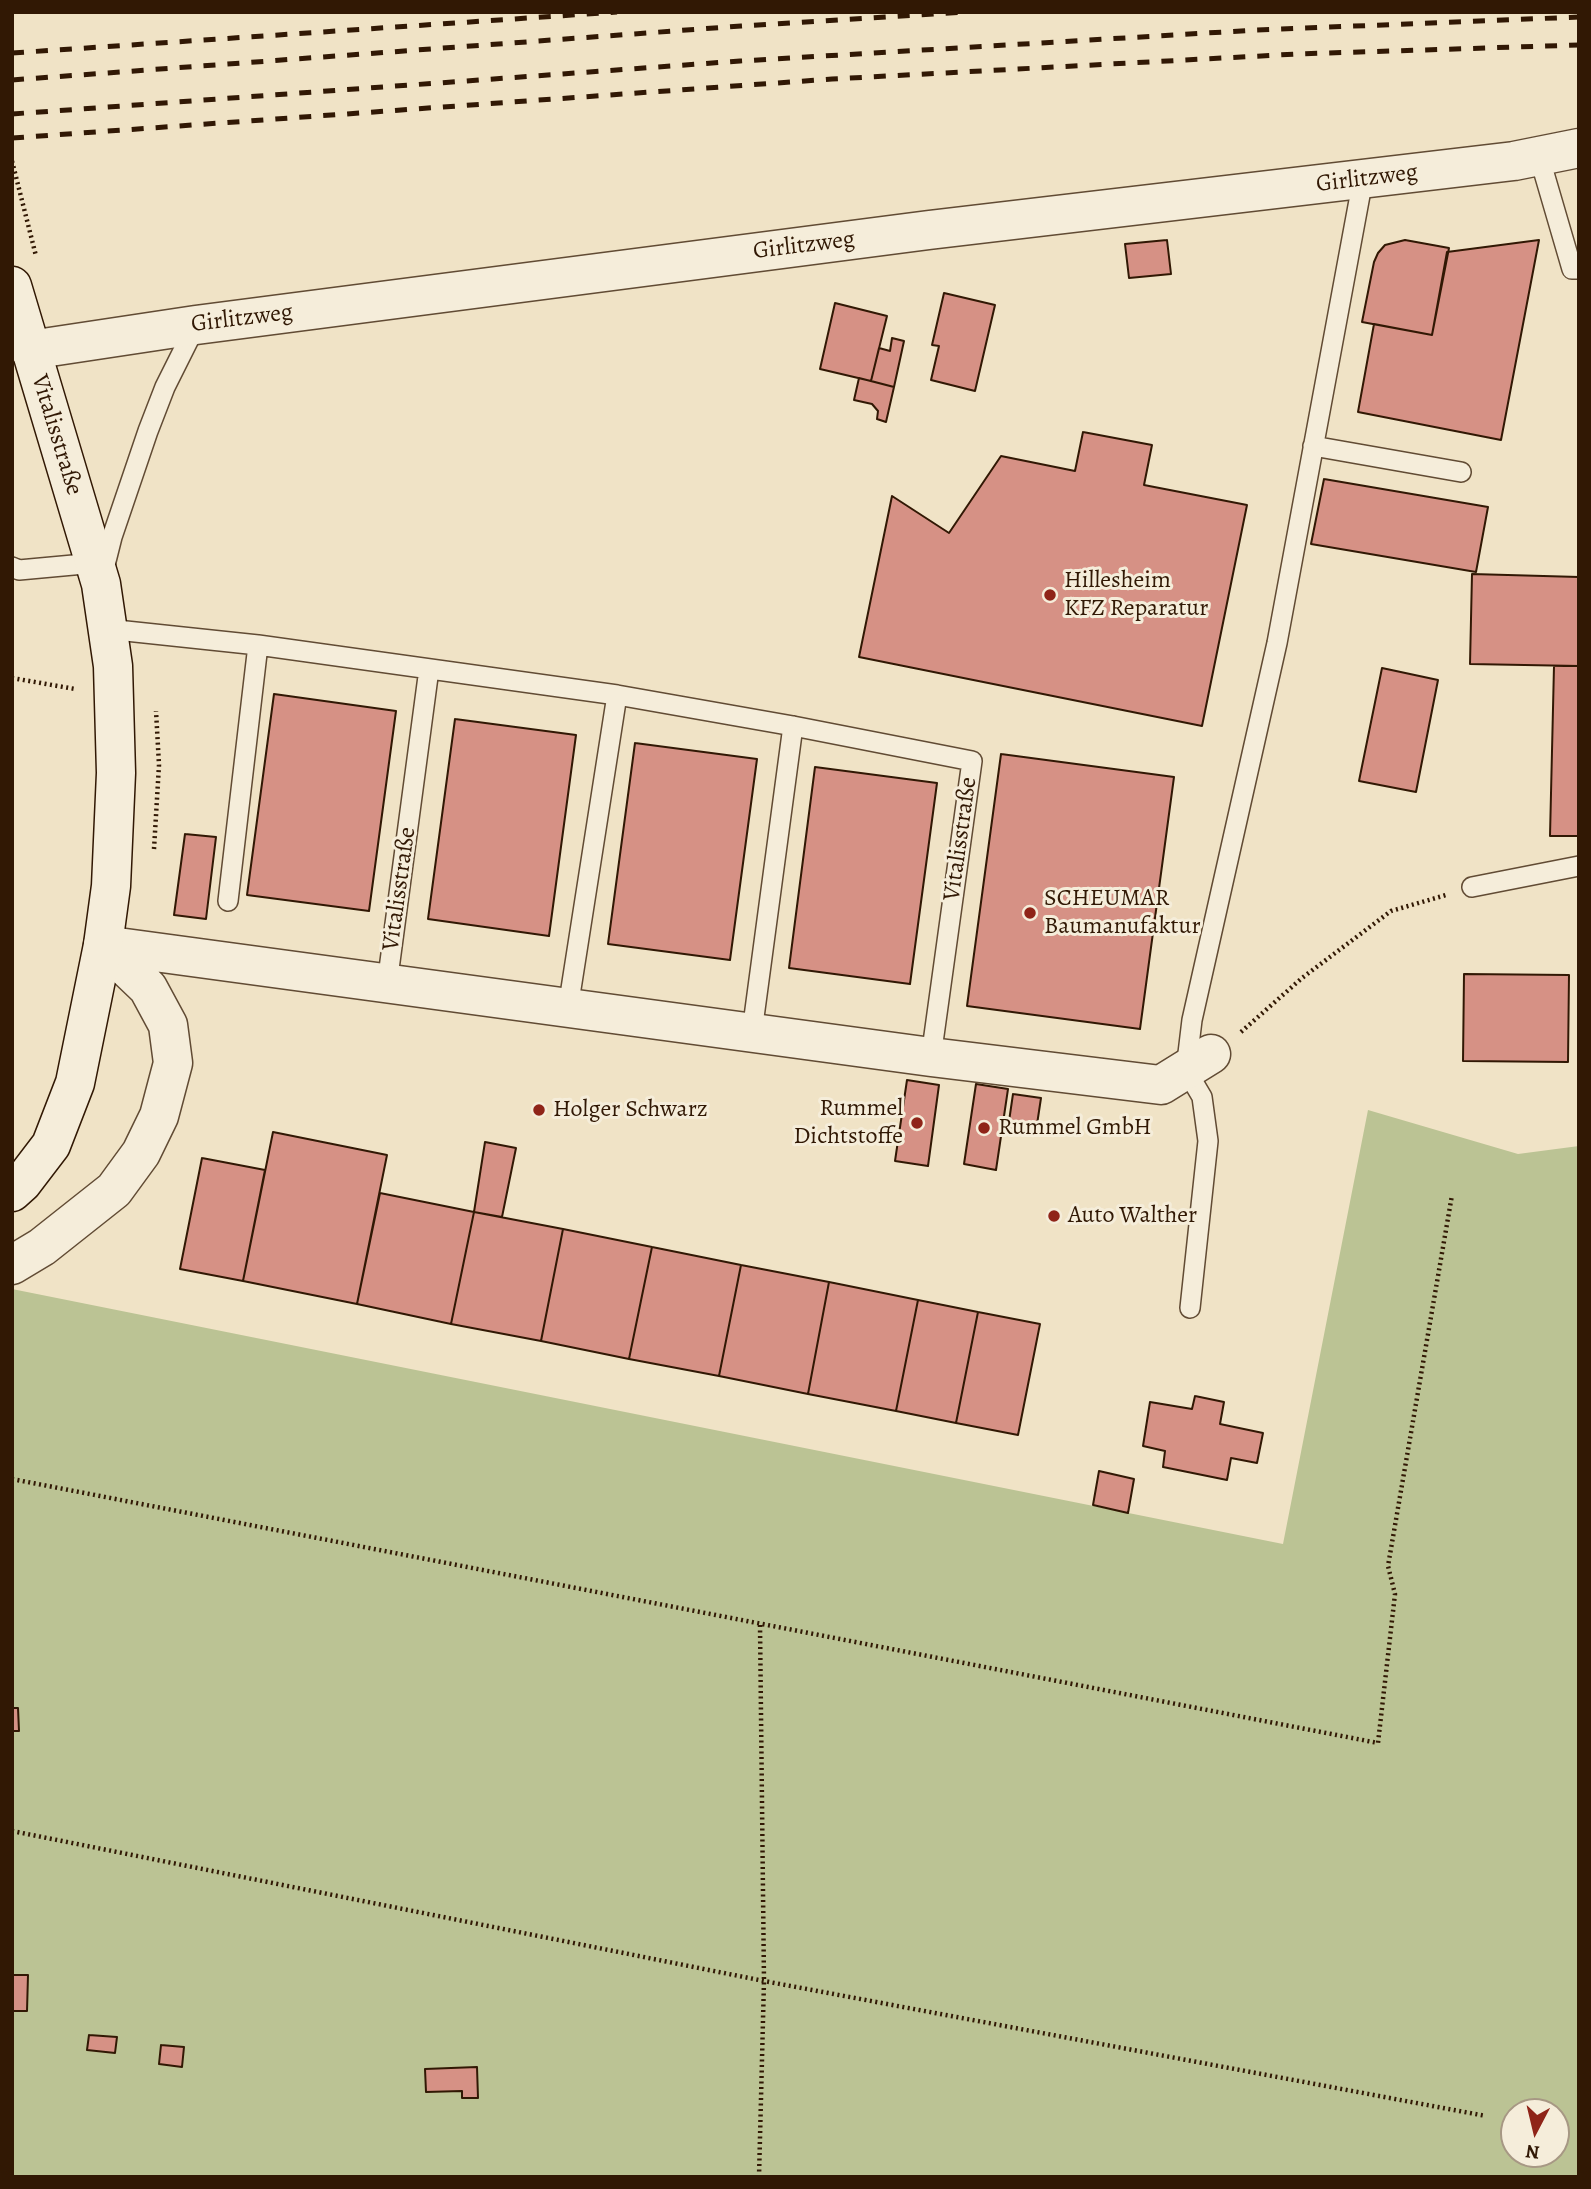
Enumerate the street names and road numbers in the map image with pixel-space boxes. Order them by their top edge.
street label: Girlitzweg [1315,158,1419,200]
street label: Girlitzweg [752,225,856,267]
street label: Girlitzweg [190,298,294,340]
street label: Vitalisstraße [24,371,88,499]
street label: Vitalisstraße [938,775,984,903]
street label: Vitalisstraße [377,825,423,953]

